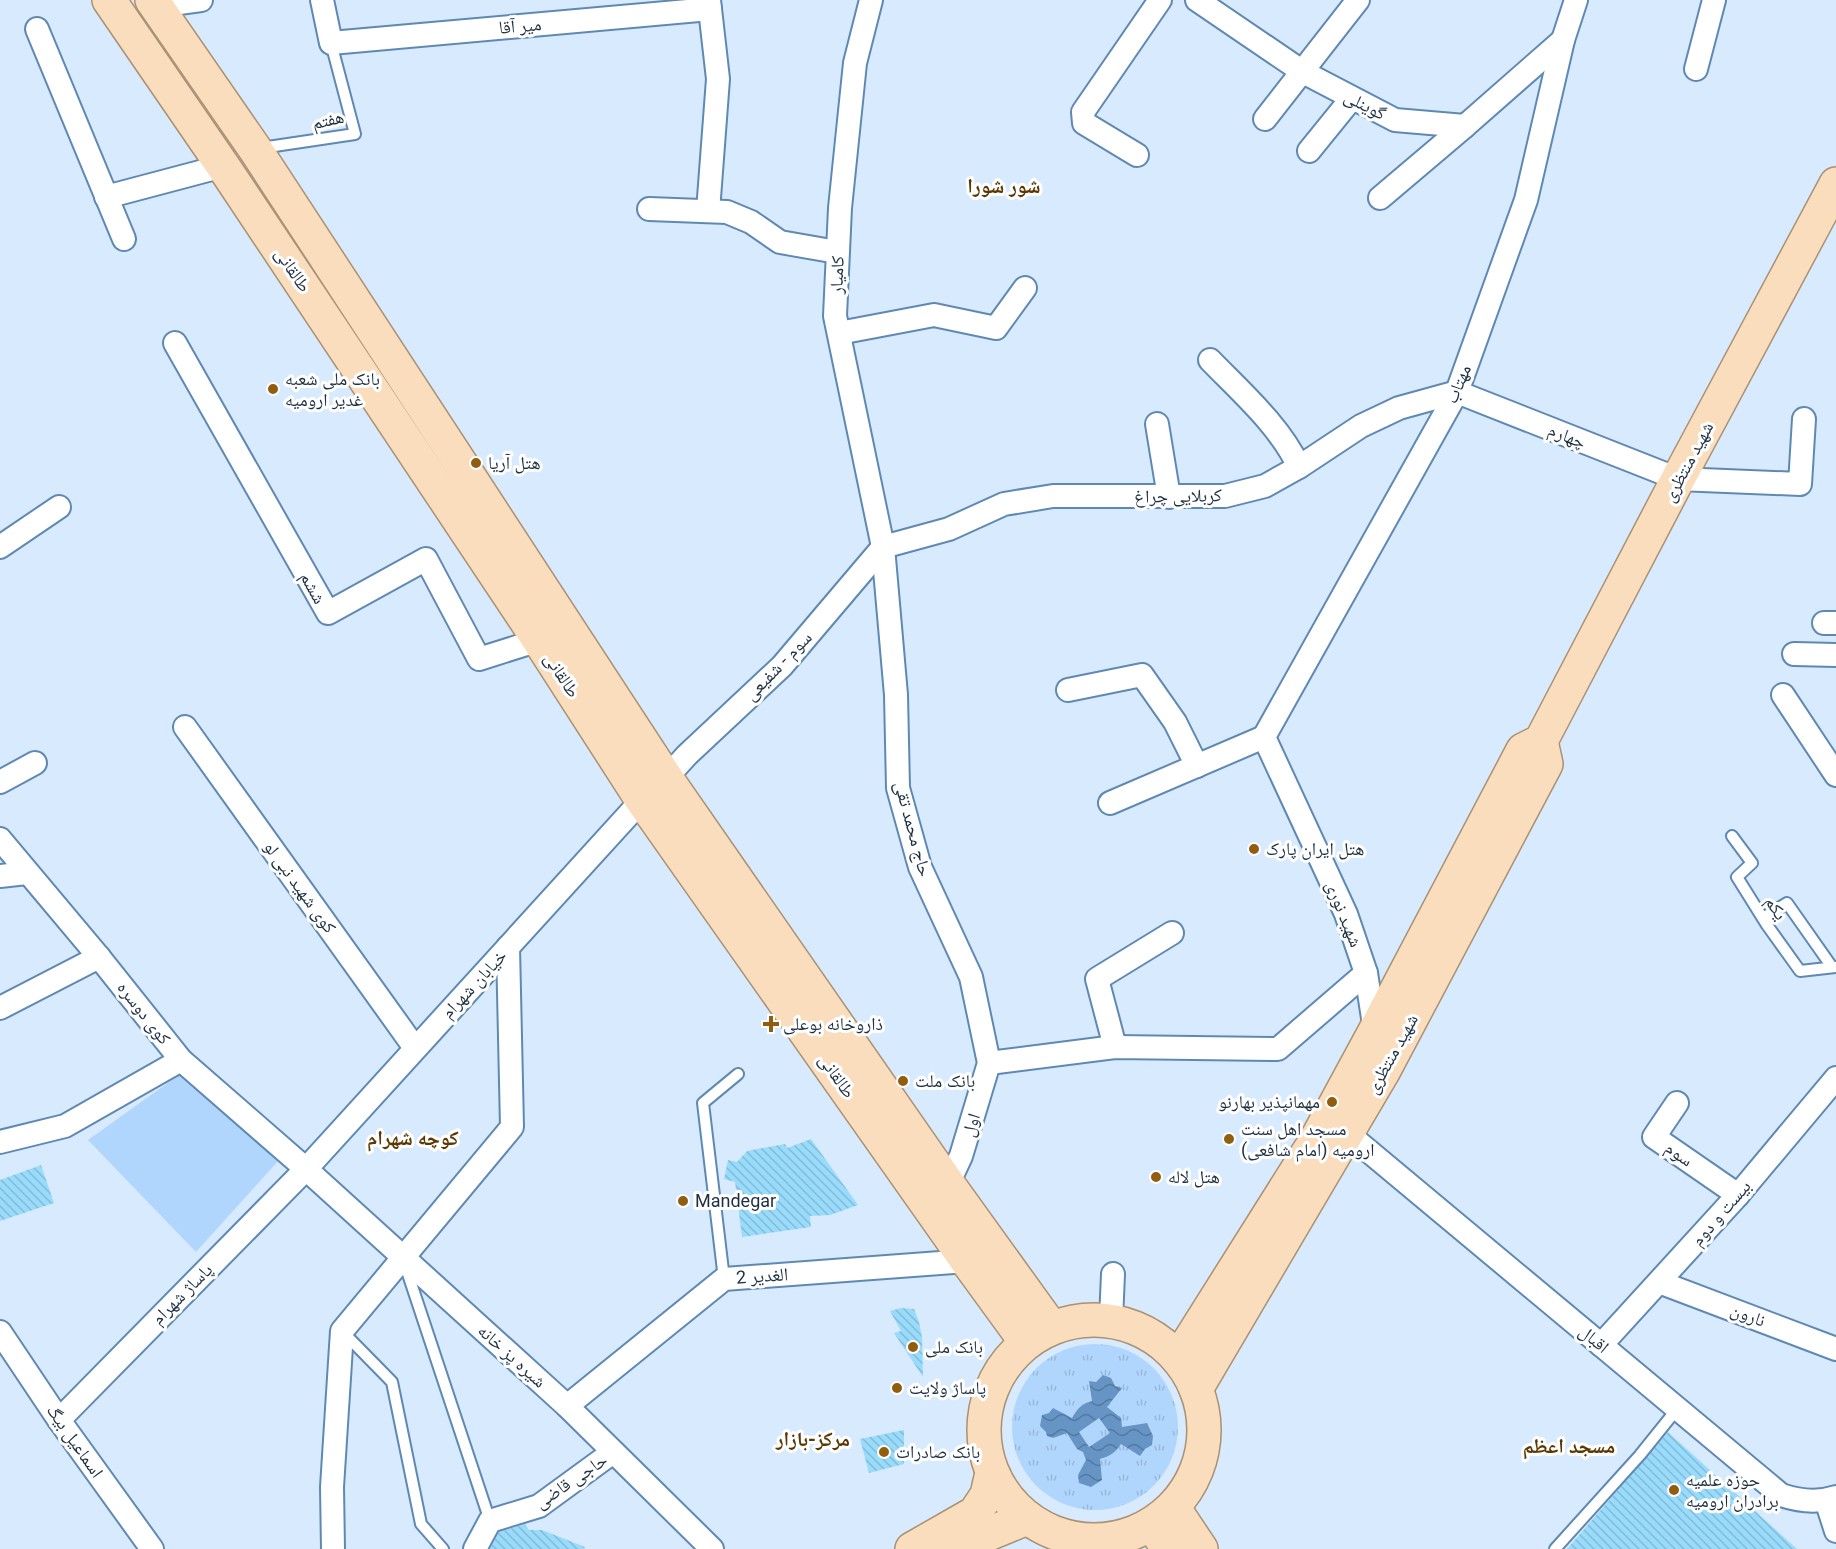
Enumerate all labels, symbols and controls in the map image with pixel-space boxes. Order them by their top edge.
street label: میر آقا [498,13,542,38]
street label: گوینلی [1340,85,1390,125]
street label: هفتم [310,106,346,135]
district label: شور شورا [967,174,1041,198]
street label: طالقانی [270,243,316,297]
street label: کامیار [825,255,848,295]
street label: مهتاب [1440,361,1476,407]
place label: بانک ملی شعبه غدیر ارومیه [285,368,380,410]
marker: بانک ملی شعبه غدیر ارومیه [266,382,280,396]
street label: شهید منتظری [1658,418,1718,506]
street label: چهارم [1545,419,1589,454]
place label: هتل آریا [488,452,541,474]
marker: هتل آریا [469,456,483,470]
street label: کربلایی چراغ [1134,484,1222,508]
street label: ششم [294,568,331,608]
street label: سوم - شفیعی [739,627,817,706]
street label: طالقانی [539,648,585,702]
street label: حاج محمد تقی [889,779,936,879]
street label: کوی شهید نبی لو [259,836,341,938]
place label: هتل ایران پارک [1266,838,1364,860]
marker: هتل ایران پارک [1247,842,1261,856]
street label: شهید نوری [1321,878,1367,950]
street label: یکم [1759,892,1792,925]
street label: خیابان شهرام [437,945,512,1024]
street label: کوی دوسره [113,977,176,1049]
street label: شهید منتظری [1361,1010,1423,1098]
place label: ذاروخانه بوعلی [783,1013,883,1035]
marker: ذاروخانه بوعلی [764,1017,778,1031]
street label: طالقانی [814,1050,860,1102]
place label: بانک ملت [915,1070,975,1092]
marker: بانک ملت [896,1074,910,1088]
place label: مهمانپذیر بهارنو [1218,1091,1320,1113]
marker: مهمانپذیر بهارنو [1325,1095,1339,1109]
street label: اول [957,1111,985,1139]
place label: مسجد اهل سنت ارومیه (امام شافعی) [1241,1118,1374,1162]
district label: کوچه شهرام [367,1126,459,1152]
marker: مسجد اهل سنت ارومیه (امام شافعی) [1222,1132,1236,1146]
street label: سوم [1660,1137,1697,1172]
place label: هتل لاله [1168,1166,1220,1188]
marker: هتل لاله [1149,1170,1163,1184]
street label: بیست و دوم [1686,1176,1756,1251]
place label: Mandegar [695,1190,776,1211]
marker: Mandegar [676,1194,690,1208]
street label: پاساژ شهرام [147,1259,218,1330]
street label: 2 الغدیر [735,1263,789,1288]
street label: نارون [1728,1298,1769,1332]
street label: شیره پز خانه [473,1320,551,1393]
street label: اقبال [1575,1320,1613,1358]
place label: بانک ملی [925,1336,983,1358]
marker: بانک ملی [906,1340,920,1354]
place label: پاساژ ولایت [909,1377,986,1399]
marker: پاساژ ولایت [890,1381,904,1395]
street label: اسماعیل بیگ [42,1400,108,1482]
district label: مرکز-بازار [775,1427,850,1451]
district label: مسجد اعظم [1523,1434,1615,1460]
place label: بانک صادرات [896,1441,980,1463]
marker: بانک صادرات [877,1445,891,1459]
street label: حاجی قاضی [530,1449,612,1513]
place label: حوزه علمیه برادران ارومیه [1686,1469,1779,1512]
marker: حوزه علمیه برادران ارومیه [1667,1483,1681,1497]

